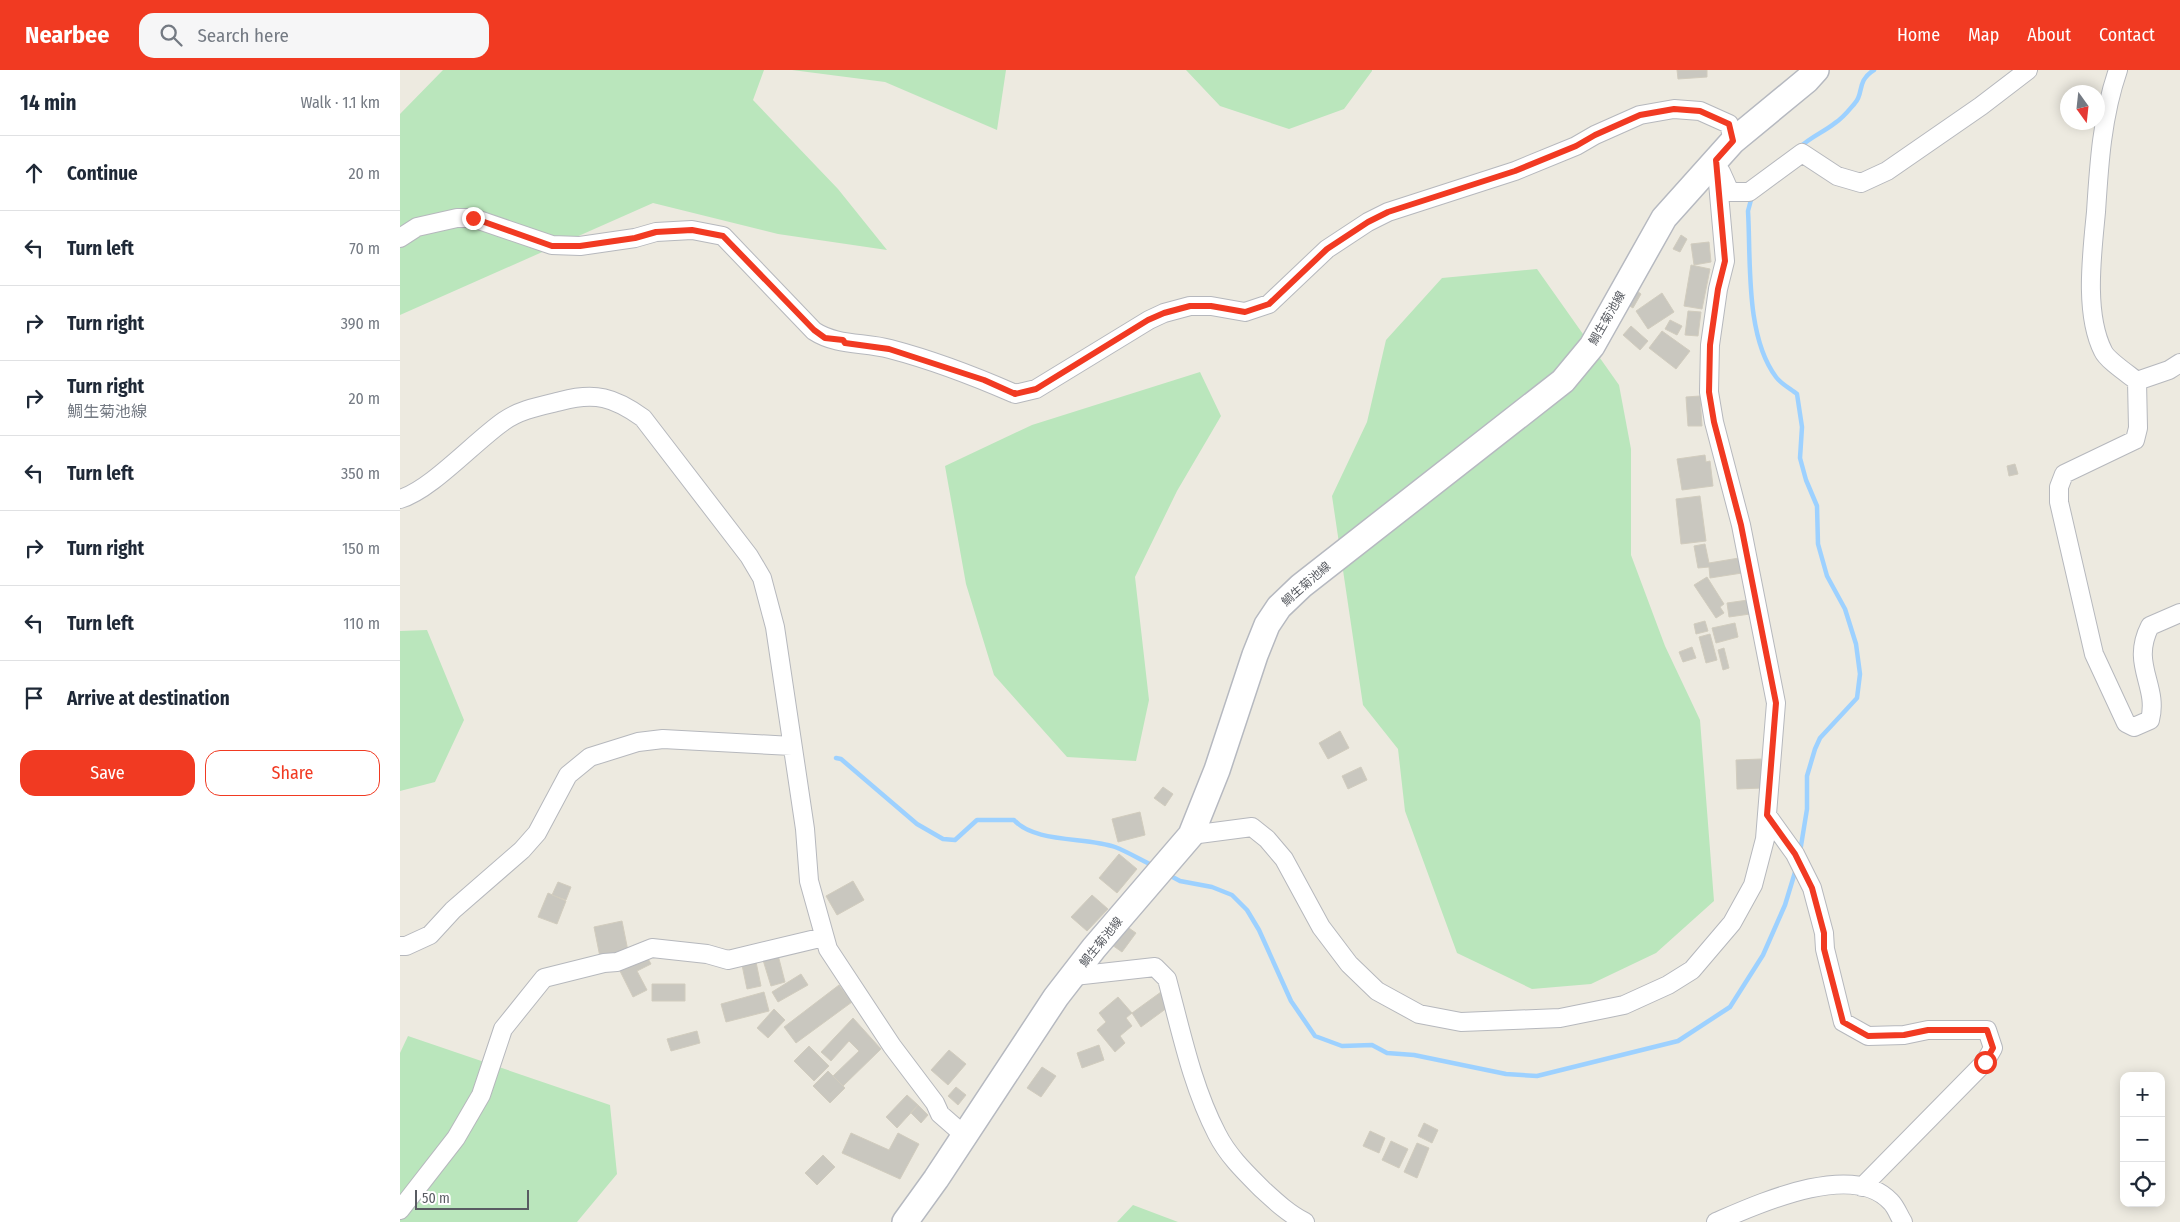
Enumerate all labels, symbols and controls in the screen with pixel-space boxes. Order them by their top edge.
search box [139,13,489,58]
text: Nearbee [25,21,109,49]
icon: search [157,21,185,49]
text: Search here [197,24,289,47]
text: Home [1897,24,1940,46]
text: Map [1968,24,1999,46]
text: About [2027,24,2071,46]
text: Contact [2099,24,2155,46]
north arrow [2060,85,2105,130]
text: 14 min [20,90,77,116]
text: Walk · 1.1 km [300,93,380,112]
icon: ahead [20,159,48,187]
text: Continue [67,162,138,185]
text: 20 m [349,164,380,183]
route end [462,207,485,230]
icon: left [20,234,48,262]
text: Turn left [67,237,134,260]
text: 70 m [349,239,380,258]
street label: 鯛生菊池線 [1586,289,1628,347]
icon: right [20,309,48,337]
text: Turn right [67,312,144,335]
text: 390 m [341,314,380,333]
text: Turn right [67,375,144,398]
icon: right [20,384,48,412]
text: 20 m [349,389,380,408]
text: 鯛生菊池線 [67,402,147,421]
icon: left [20,459,48,487]
text: Turn left [67,462,134,485]
text: 350 m [341,464,380,483]
icon: right [20,534,48,562]
text: Turn right [67,537,144,560]
text: 150 m [342,539,380,558]
street label: 鯛生菊池線 [1279,559,1333,609]
icon: left [20,609,48,637]
text: Turn left [67,612,134,635]
text: 110 m [343,614,380,633]
icon: arrive [20,684,48,712]
text: Arrive at destination [67,687,230,710]
button: Save [20,750,195,796]
button: Share [205,750,380,796]
street label: 鯛生菊池線 [1077,914,1125,970]
route start [1974,1051,1997,1074]
map controls [2120,1072,2165,1207]
button: + [2120,1072,2165,1117]
button: − [2120,1117,2165,1162]
button: locate [2120,1162,2165,1207]
scale bar [415,1187,529,1210]
text: 50 m [422,1190,450,1207]

